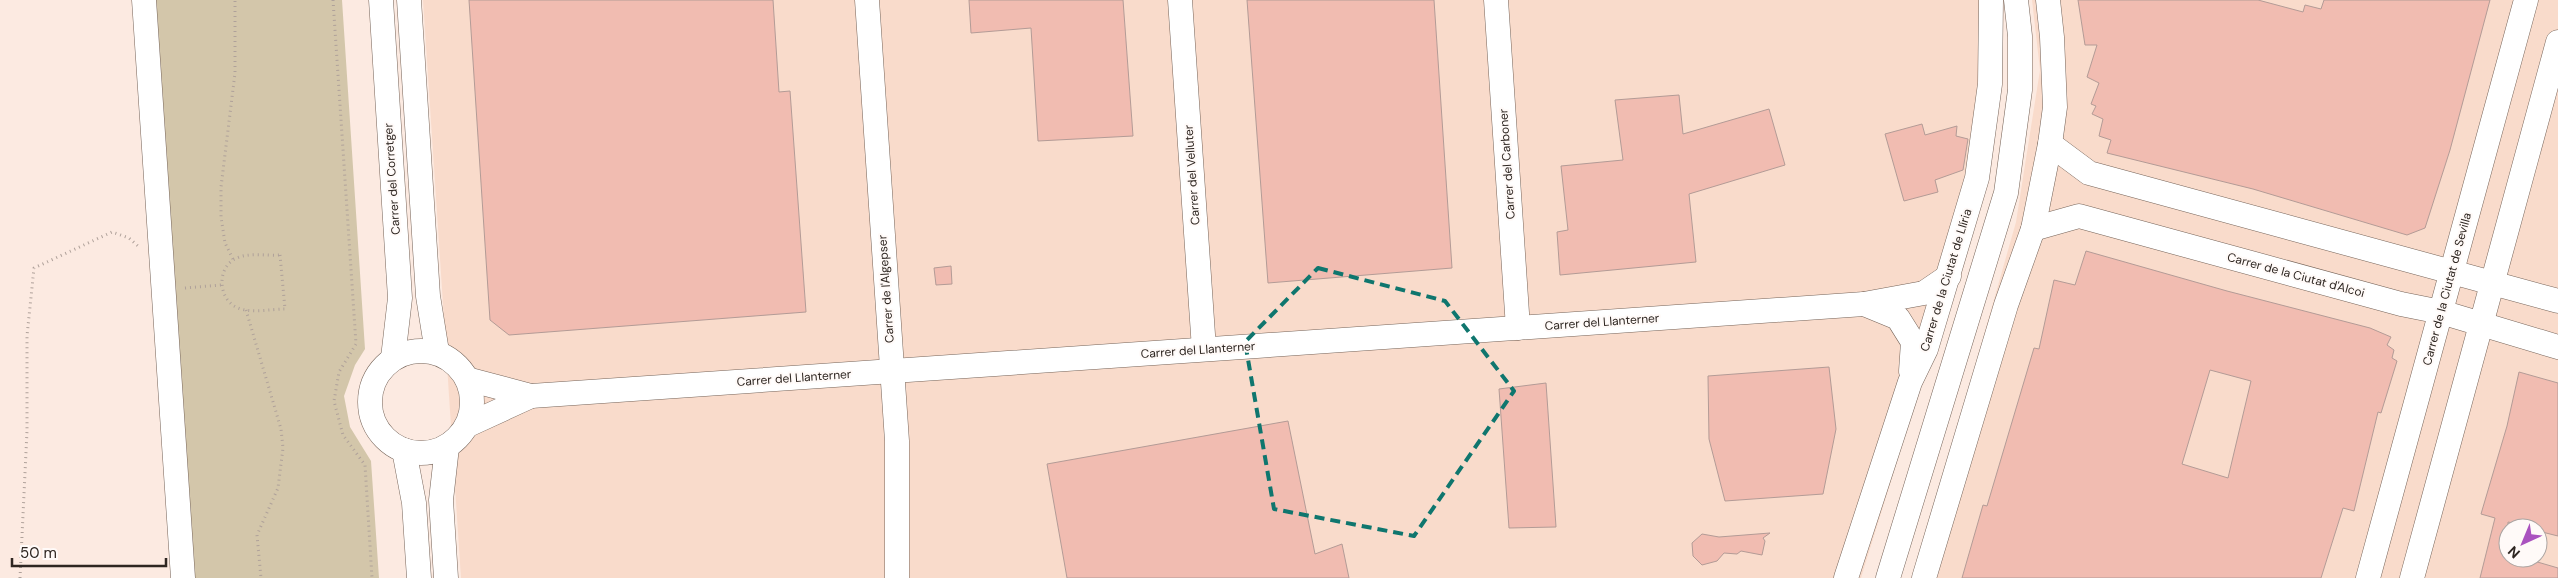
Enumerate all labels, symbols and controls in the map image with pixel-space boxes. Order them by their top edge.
street label: Carrer del Carboner [1495,108,1519,220]
street label: Carrer del Corretger [380,122,404,235]
street label: Carrer del Velluter [1180,124,1203,226]
street label: Carrer de la Ciutat de Llíria [1917,207,1975,353]
street label: Carrer de la Ciutat de Sevilla [2419,211,2475,367]
street label: Carrer de l'Algepser [874,234,898,344]
street label: Carrer de la Ciutat d'Alcoi [2225,249,2367,301]
street label: Carrer del Llanterner [1544,310,1660,334]
street label: Carrer del Llanterner [1140,338,1256,362]
street label: Carrer del Llanterner [736,366,852,390]
north arrow [2498,518,2548,568]
scale bar [12,536,166,568]
text: N [2504,542,2524,562]
text: 50 m [20,543,57,563]

